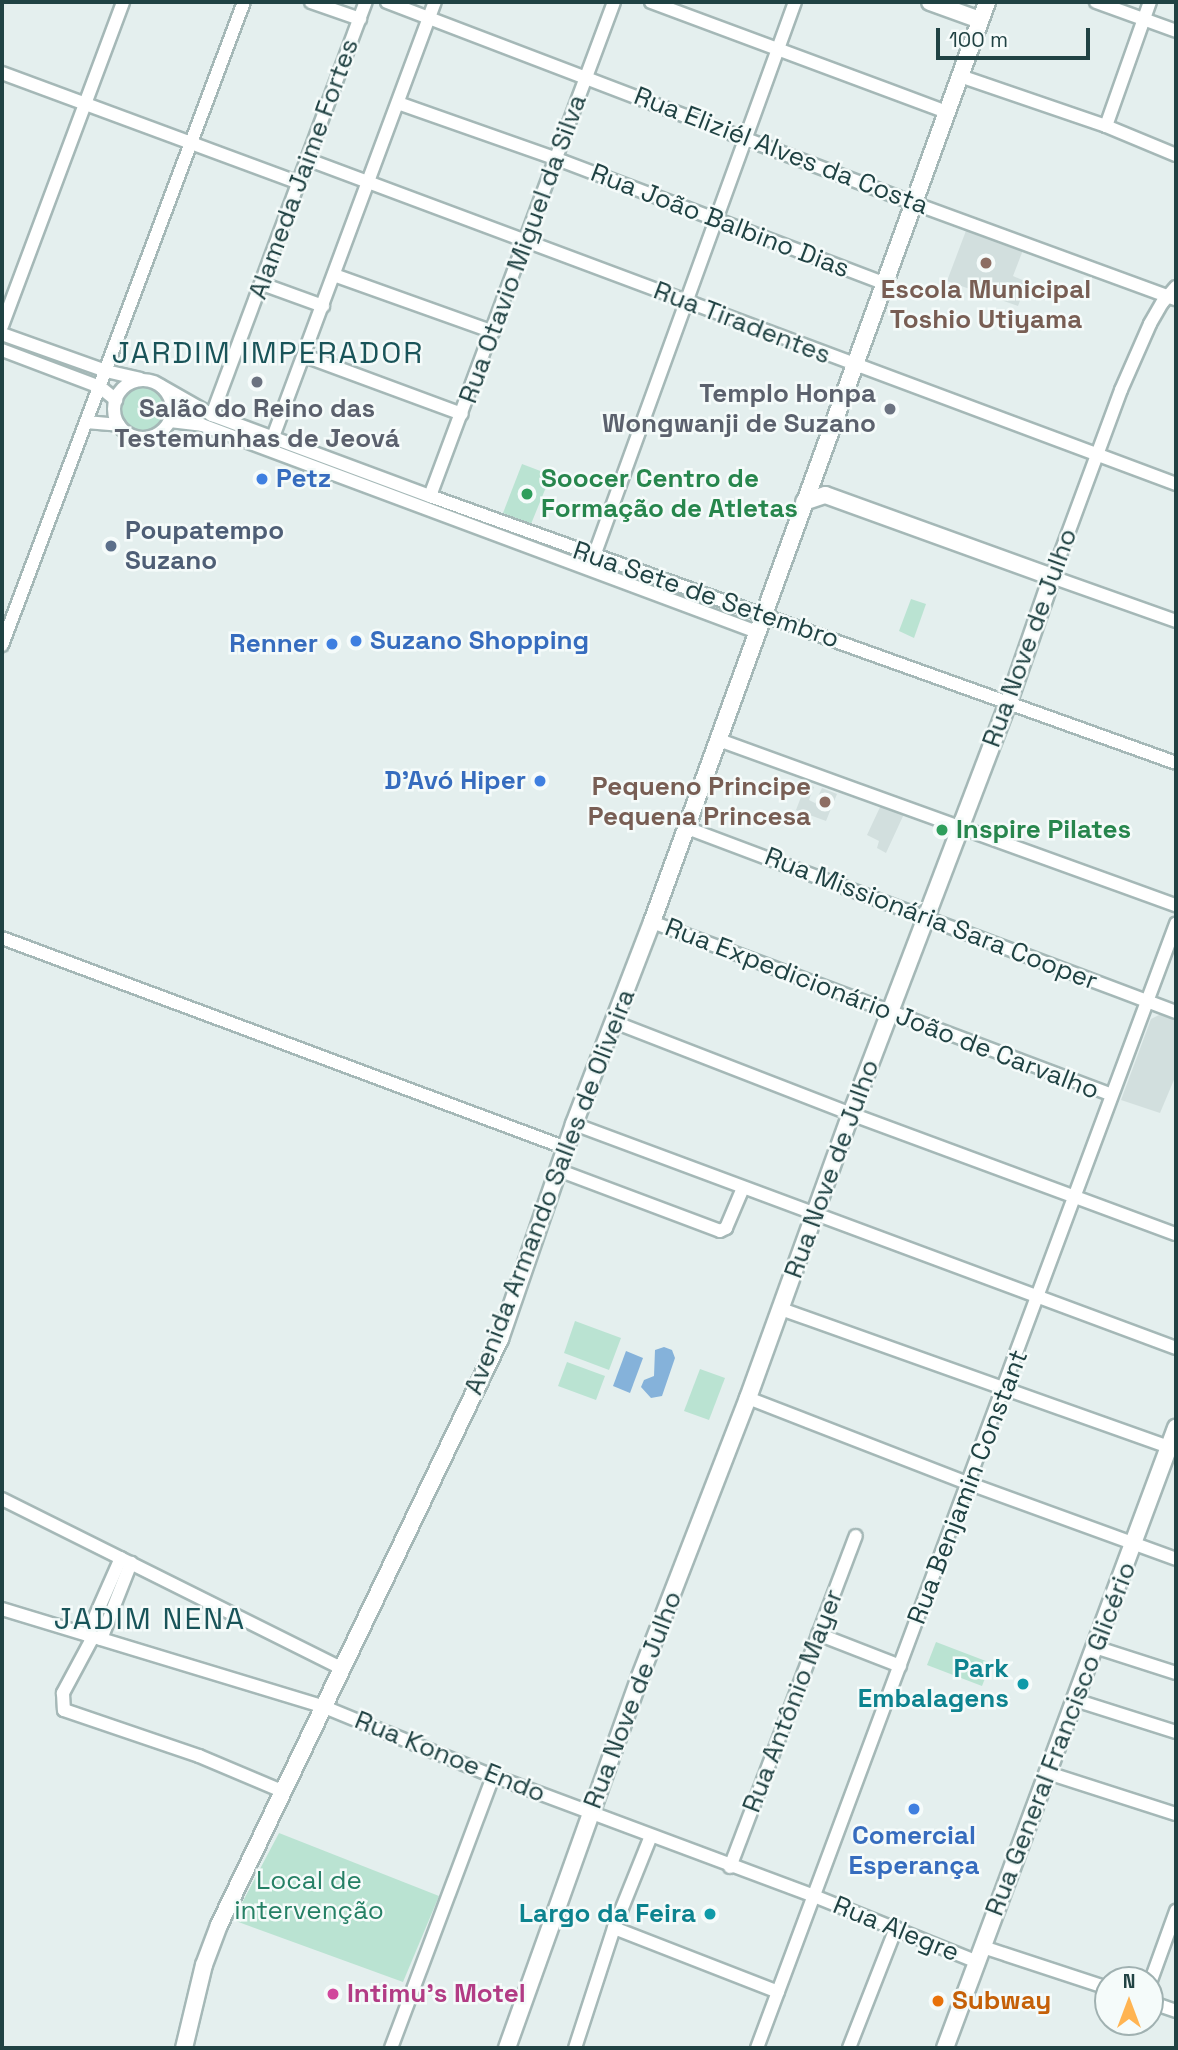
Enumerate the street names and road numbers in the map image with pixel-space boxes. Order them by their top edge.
street label: Alameda Jaime Fortes [242,35,366,303]
street label: Rua Eliziél Alves da Costa [629,80,933,222]
street label: Rua Otavio Miguel da Silva [453,90,593,408]
street label: Rua João Balbino Dias [586,157,854,285]
street label: Rua Tiradentes [649,275,835,371]
street label: Rua Nove de Julho [976,525,1084,751]
street label: Rua Sete de Setembro [569,535,843,655]
street label: Rua Missionária Sara Cooper [760,841,1102,997]
street label: Rua Expedicionário João de Carvalho [661,912,1103,1106]
street label: Avenida Armando Salles de Oliveira [458,985,642,1399]
street label: Rua Nove de Julho [778,1056,886,1282]
street label: Rua Benjamin Constant [901,1345,1035,1629]
street label: Rua General Francisco Glicério [979,1558,1143,1920]
street label: Rua Antônio Mayer [736,1585,850,1817]
street label: Rua Nove de Julho [577,1587,689,1813]
street label: Rua Konoe Endo [350,1705,550,1809]
street label: Rua Alegre [828,1890,964,1968]

